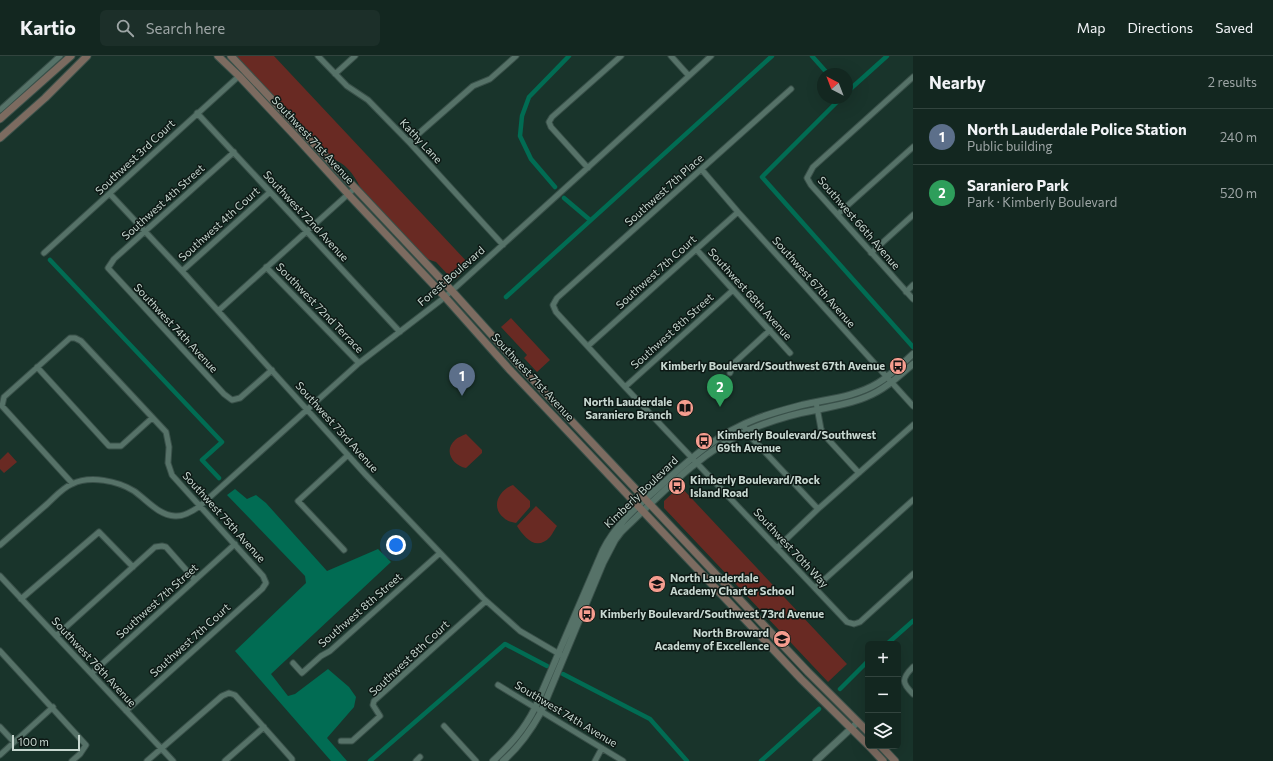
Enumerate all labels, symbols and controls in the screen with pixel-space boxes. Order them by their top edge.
search box [100,10,380,46]
text: Kartio [20,16,76,39]
icon: search [114,17,136,39]
text: Search here [146,19,225,37]
text: Map [1077,19,1106,36]
text: Directions [1128,19,1193,36]
text: Saved [1215,19,1253,36]
north arrow [817,68,853,104]
text: Nearby [929,72,986,93]
text: 2 results [1208,74,1257,90]
street label: Southwest 71st Avenue [270,93,357,186]
street label: Southwest 3rd Court [92,116,177,197]
street label: Kathy Lane [398,116,445,166]
text: North Lauderdale Police Station [967,120,1187,138]
text: 1 [939,129,945,145]
text: 240 m [1220,129,1257,145]
text: Public building [967,138,1053,154]
street label: Southwest 7th Place [622,151,706,228]
street label: Southwest 4th Street [119,161,207,242]
street label: Southwest 72nd Avenue [261,168,352,264]
street label: Southwest 66th Avenue [815,174,903,272]
text: Saraniero Park [967,176,1069,194]
street label: Southwest 4th Court [175,183,262,263]
text: 2 [938,185,946,201]
text: 520 m [1220,185,1257,201]
text: Park · Kimberly Boulevard [967,194,1117,210]
street label: Southwest 7th Court [613,232,699,311]
street label: Southwest 67th Avenue [770,234,859,330]
street label: Forest Boulevard [415,243,487,308]
street label: Southwest 68th Avenue [706,245,795,342]
street label: Southwest 72nd Terrace [274,260,367,356]
street label: Southwest 74th Avenue [132,280,221,375]
street label: Southwest 8th Street [628,290,716,371]
street label: Southwest 71st Avenue [490,330,577,423]
bus stop icon: Kimberly Boulevard/Southwest 67th Avenue [888,356,908,376]
place label: Kimberly Boulevard/Southwest 67th Avenue [660,359,885,372]
pin: 1 [449,363,475,396]
pin: 2 [707,374,733,407]
street label: Southwest 73rd Avenue [293,379,382,475]
place label: North Lauderdale Saraniero Branch [583,395,672,421]
library icon: North Lauderdale Saraniero Branch [675,398,695,418]
place label: Kimberly Boulevard/Southwest 69th Avenue [717,428,877,454]
bus stop icon: Kimberly Boulevard/Southwest 69th Avenue [694,431,714,451]
street label: Kimberly Boulevard [601,453,680,530]
street label: Southwest 75th Avenue [180,469,269,565]
place label: Kimberly Boulevard/Rock Island Road [690,473,821,499]
bus stop icon: Kimberly Boulevard/Rock Island Road [667,476,687,496]
street label: Southwest 70th Way [751,505,832,590]
your location [386,535,406,555]
street label: Southwest 7th Street [113,560,201,641]
street label: Southwest 8th Street [315,569,405,649]
place label: North Lauderdale Academy Charter School [670,571,794,597]
school or university icon: North Lauderdale Academy Charter School [647,574,667,594]
street label: Southwest 7th Court [147,600,233,679]
bus stop icon: Kimberly Boulevard/Southwest 73rd Avenue [577,604,597,624]
place label: Kimberly Boulevard/Southwest 73rd Avenue [600,607,824,620]
street label: Southwest 76th Avenue [49,614,139,709]
street label: Southwest 8th Court [366,617,452,698]
place label: North Broward Academy of Excellence [654,626,769,652]
school or university icon: North Broward Academy of Excellence [772,629,792,649]
map controls [865,641,901,749]
button: + [865,641,901,677]
button: − [865,677,901,713]
street label: Southwest 74th Avenue [513,678,620,749]
button: layers [865,713,901,749]
scale bar [12,733,80,752]
text: 100 m [18,735,49,748]

